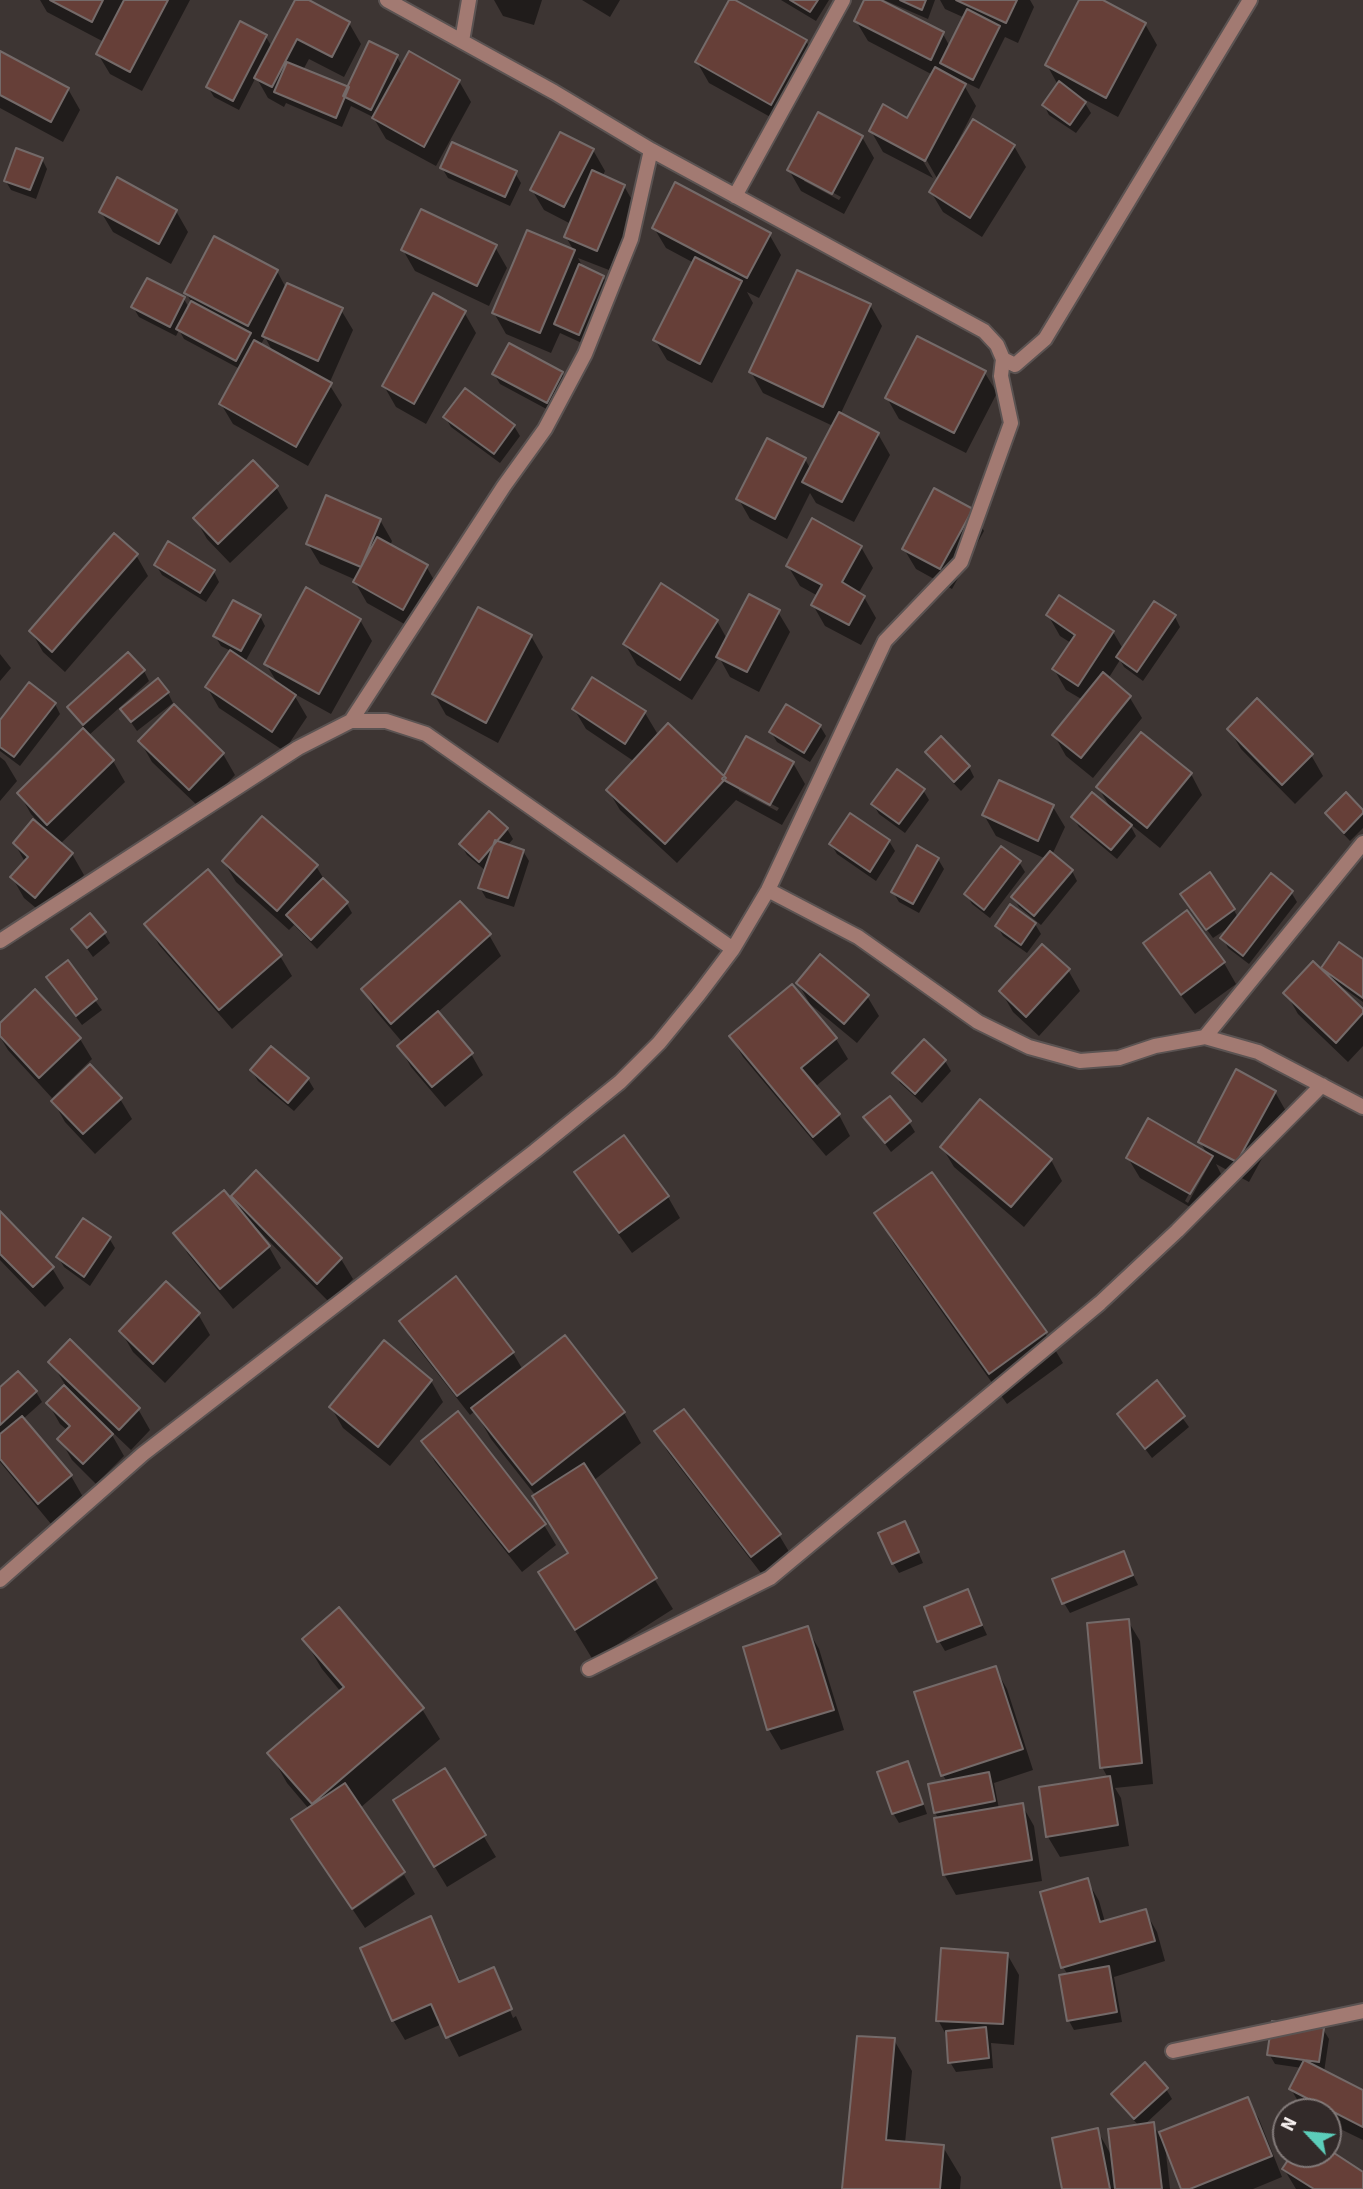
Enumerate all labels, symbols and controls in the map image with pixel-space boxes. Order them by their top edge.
north arrow [1272,2098,1342,2168]
text: N [1275,2113,1304,2136]

